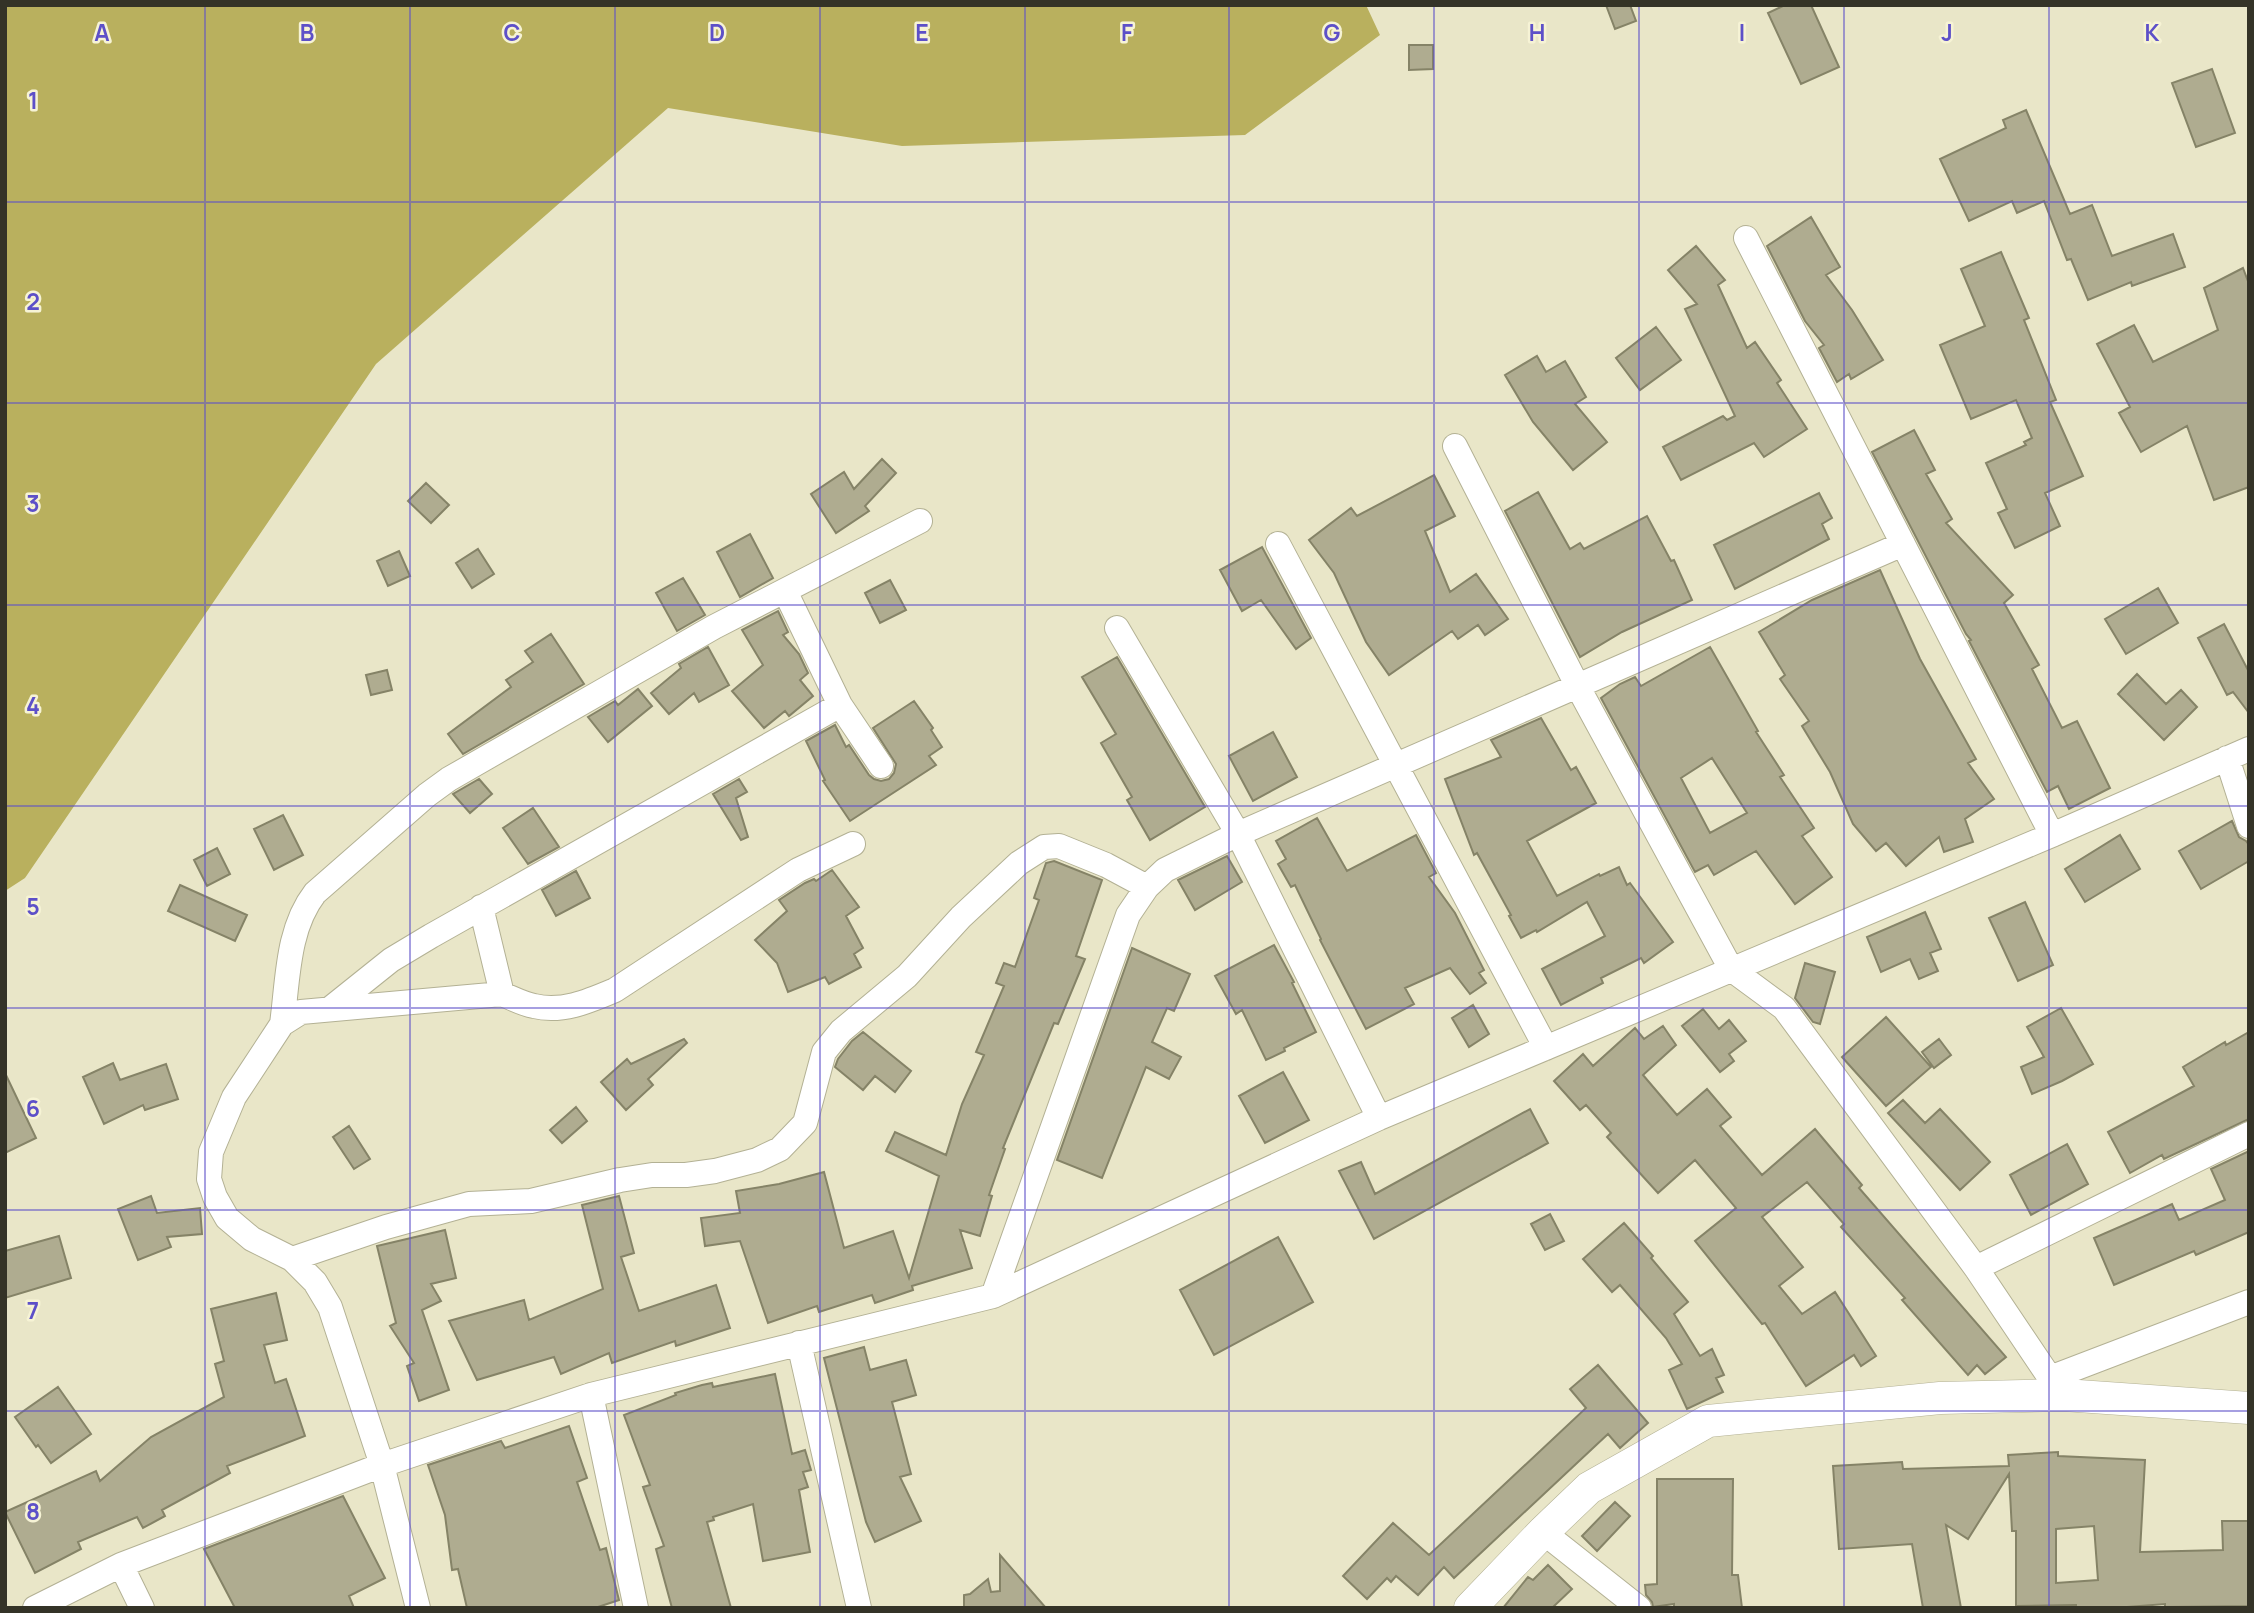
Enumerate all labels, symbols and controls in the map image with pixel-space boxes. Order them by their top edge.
text: A [94,16,110,48]
text: B [300,16,314,48]
text: C [504,16,521,48]
text: D [709,16,725,48]
text: E [915,16,929,48]
text: F [1121,16,1133,48]
text: G [1324,16,1341,48]
text: H [1529,16,1545,48]
text: I [1739,16,1745,48]
text: J [1941,16,1953,48]
text: K [2145,16,2160,48]
text: 1 [28,84,38,116]
text: 2 [26,285,40,317]
text: 3 [26,487,40,519]
text: 4 [26,689,40,721]
text: 5 [26,890,40,922]
text: 6 [26,1092,40,1124]
text: 7 [27,1294,39,1326]
text: 8 [26,1495,40,1527]

